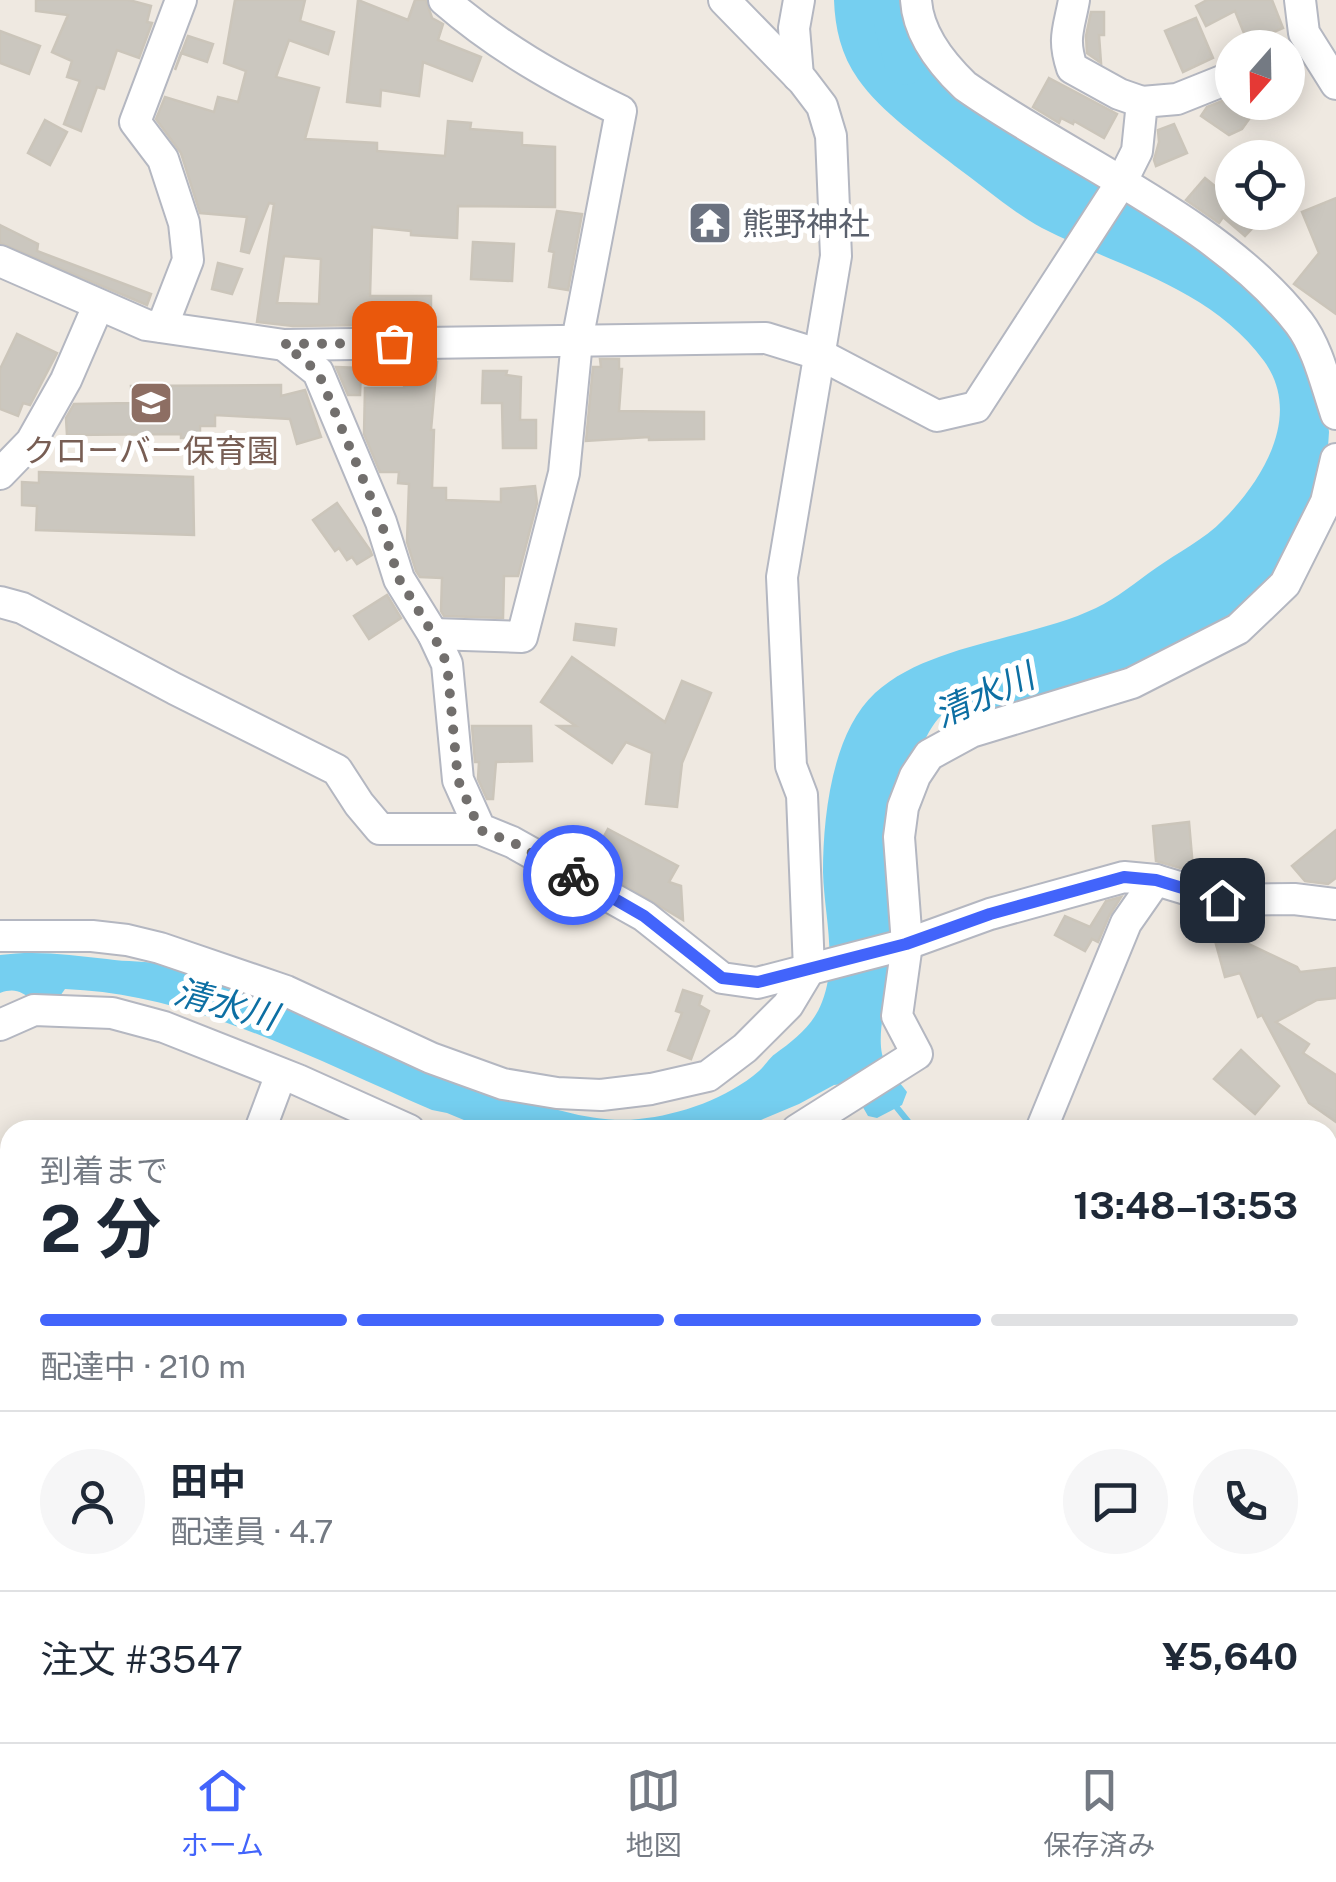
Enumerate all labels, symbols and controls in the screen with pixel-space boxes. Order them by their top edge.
north arrow [1215,30,1305,120]
map controls [1215,30,1305,230]
button: locate [1215,140,1305,230]
temple icon: 熊野神社 [687,200,733,246]
place label: 熊野神社 [742,205,870,242]
pin [352,301,437,386]
icon: bag [367,316,422,371]
school or university icon: クローバー保育園 [128,380,174,426]
place label: クローバー保育園 [23,432,279,469]
water label: 清水川 [928,653,1044,735]
courier [523,825,623,925]
icon: bike [546,848,601,903]
pin [1180,858,1265,943]
icon: home [1195,873,1250,928]
water label: 清水川 [170,971,286,1038]
text: 到着まで [40,1152,168,1189]
text: 13:48–13:53 [1073,1183,1298,1228]
text: 2 分 [40,1190,161,1267]
text: 配達中 · 210 m [40,1348,246,1385]
button: person [40,1449,145,1554]
button: chat [1063,1449,1168,1554]
button: phone [1193,1449,1298,1554]
text: 田中 [170,1459,246,1504]
text: 配達員 · 4.7 [170,1513,334,1550]
text: ¥5,640 [1162,1634,1298,1679]
text: 注文 #3547 [40,1637,243,1682]
tab: ホーム [181,1763,264,1863]
tab: 地図 [626,1763,682,1863]
tab: 保存済み [1043,1763,1155,1863]

